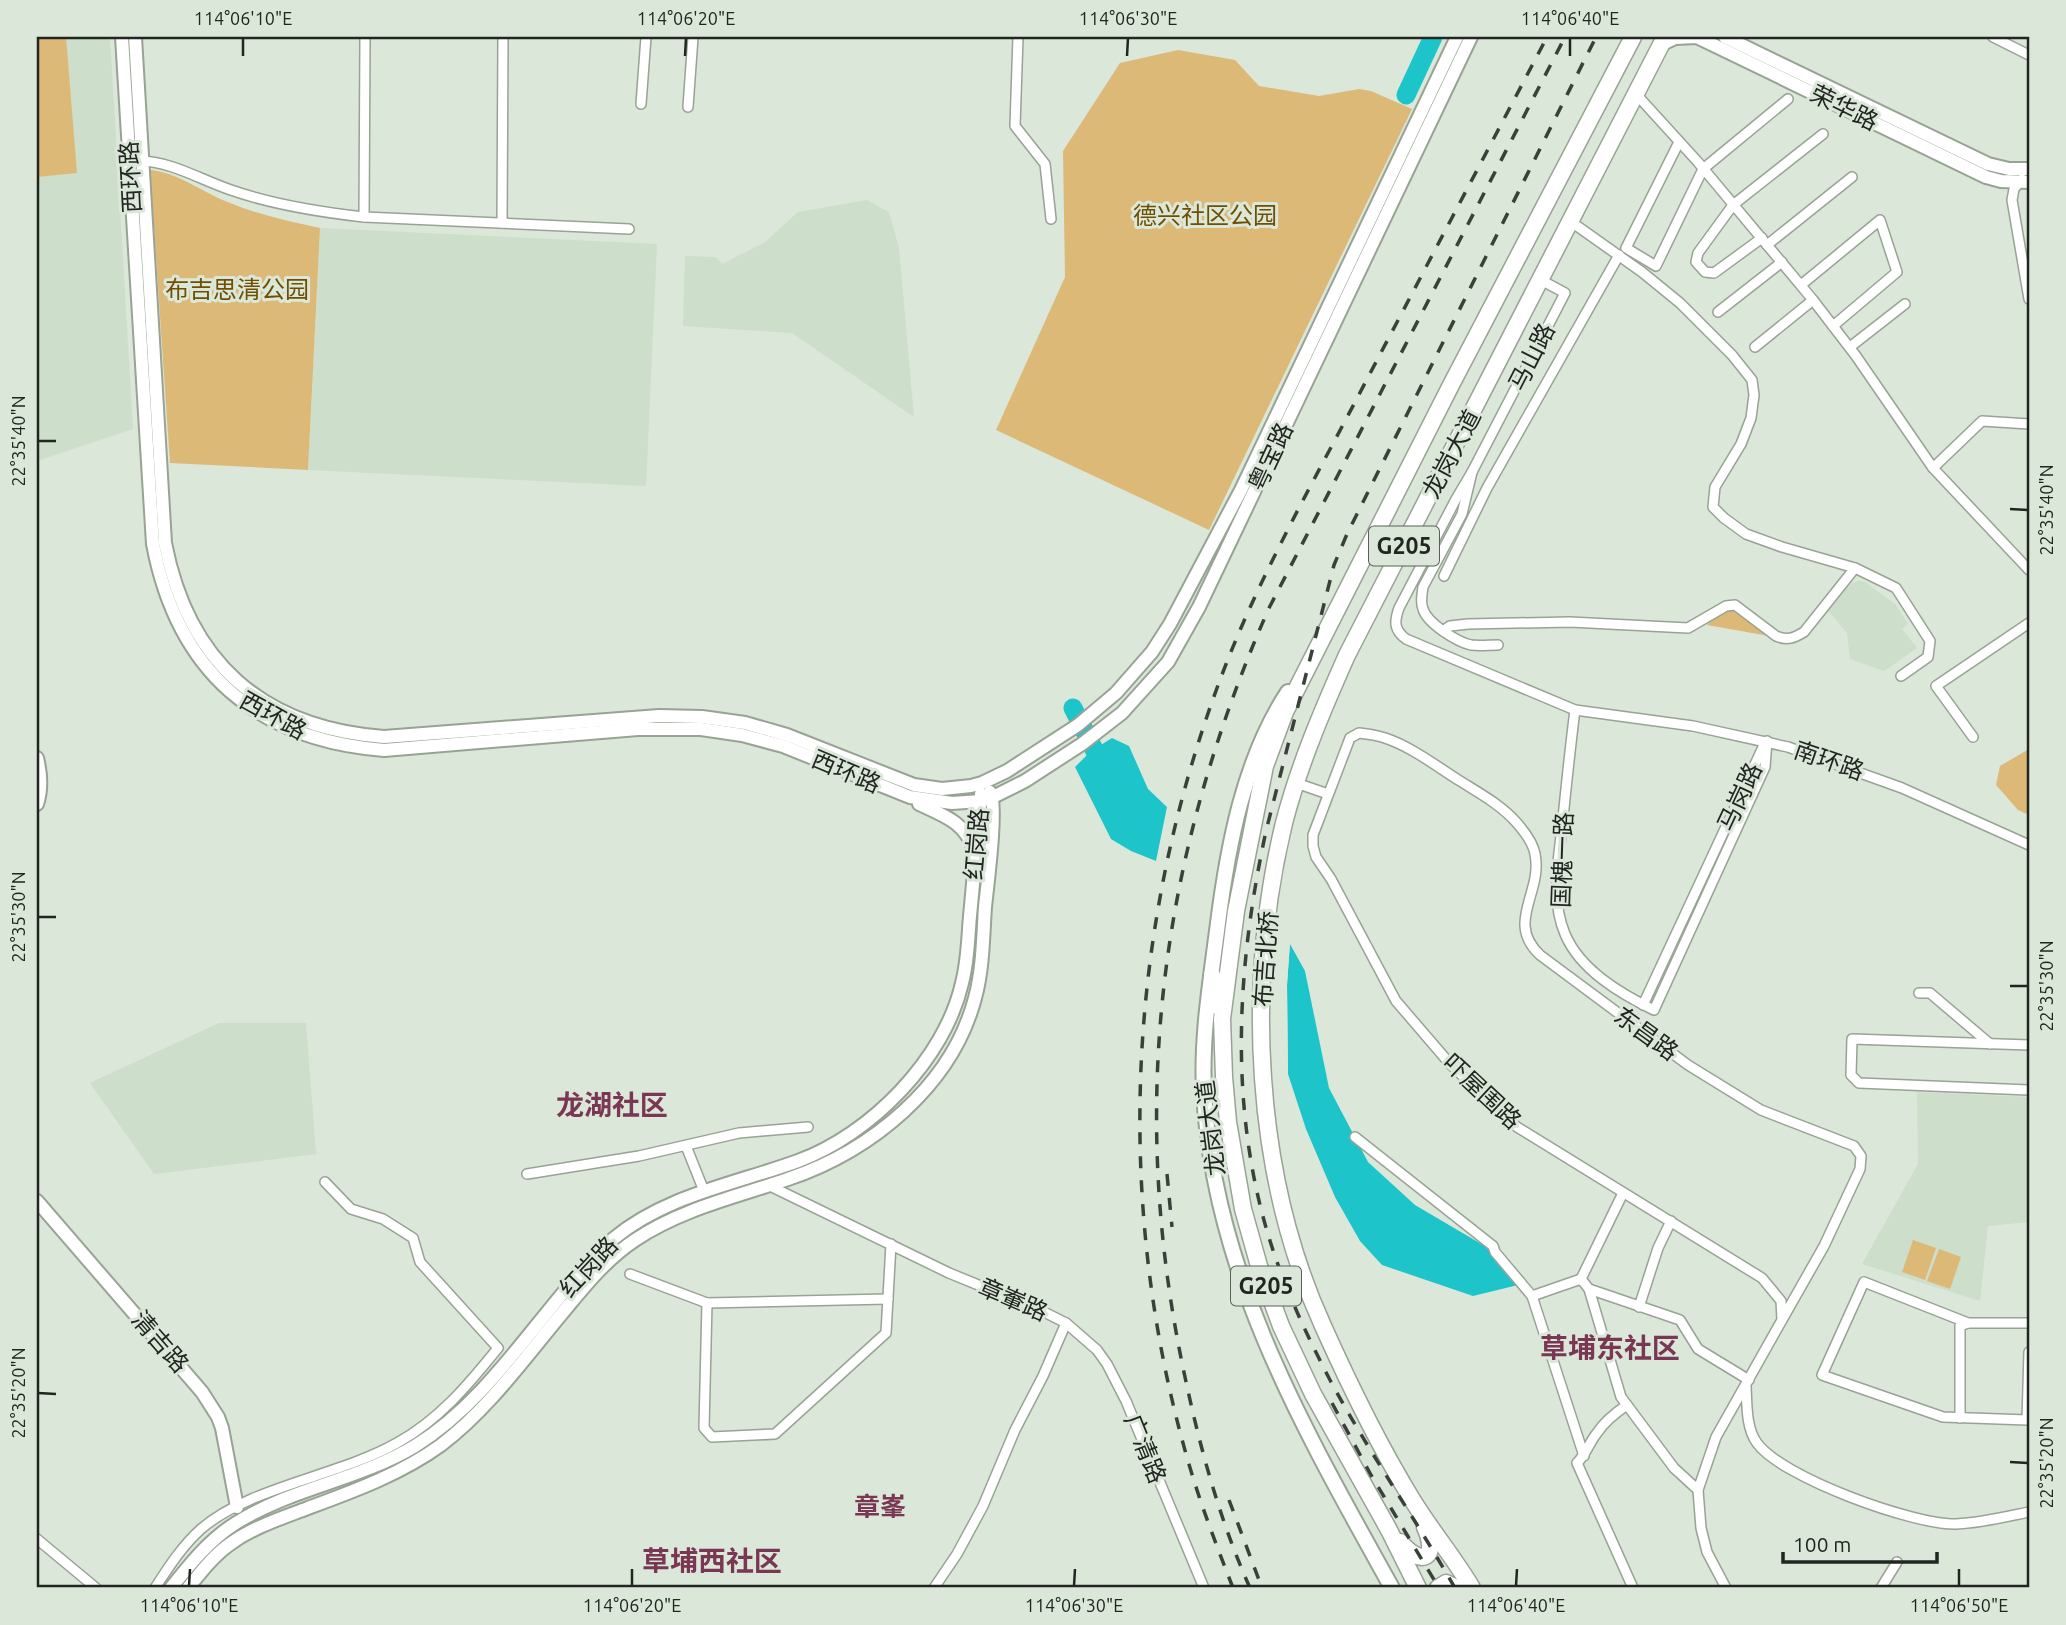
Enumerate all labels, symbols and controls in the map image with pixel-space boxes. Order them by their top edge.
text: 114°06'10"E [194,8,292,28]
text: 114°06'20"E [637,8,735,28]
text: 114°06'30"E [1079,8,1177,28]
text: 114°06'40"E [1521,8,1619,28]
street label: 荣华路 [1806,80,1882,135]
street label: 西环路 [115,140,146,214]
park label: 德兴社区公园 [1133,202,1277,229]
park label: 布吉思清公园 [165,276,309,303]
street label: 马山路 [1503,319,1560,395]
text: 22°35'40"N [8,395,28,487]
street label: 龙岗大道 [1417,405,1486,502]
street label: 粤宝路 [1243,418,1298,495]
text: 22°35'40"N [2036,464,2056,556]
road number: G205 [1369,526,1439,566]
street label: 西环路 [235,686,311,745]
street label: 南环路 [1791,736,1868,785]
street label: 西环路 [808,745,885,798]
street label: 马岗路 [1712,758,1767,835]
street label: 红岗路 [960,807,993,881]
street label: 国槐一路 [1547,812,1578,908]
text: 22°35'30"N [8,871,28,963]
street label: 布吉北桥 [1249,910,1282,1008]
text: 22°35'30"N [2036,940,2056,1032]
street label: 东昌路 [1609,1002,1683,1066]
street label: 吓屋围路 [1438,1049,1527,1134]
street label: 龙岗大道 [1191,1079,1230,1177]
district label: 龙湖社区 [556,1089,668,1120]
street label: 红岗路 [554,1231,623,1302]
road number: G205 [1231,1266,1301,1306]
street label: 章輋路 [975,1273,1052,1326]
street label: 清吉路 [127,1306,194,1378]
district label: 草埔东社区 [1540,1332,1680,1363]
text: 22°35'20"N [8,1347,28,1439]
street label: 广清路 [1119,1410,1171,1487]
text: 22°35'20"N [2036,1417,2056,1509]
district label: 章峯 [854,1492,906,1521]
scale bar [1783,1520,1937,1564]
text: 100 m [1793,1532,1851,1556]
district label: 草埔西社区 [642,1545,782,1576]
text: 114°06'10"E [140,1595,238,1615]
text: 114°06'20"E [583,1595,681,1615]
text: 114°06'30"E [1025,1595,1123,1615]
text: 114°06'40"E [1467,1595,1565,1615]
text: 114°06'50"E [1910,1595,2008,1615]

